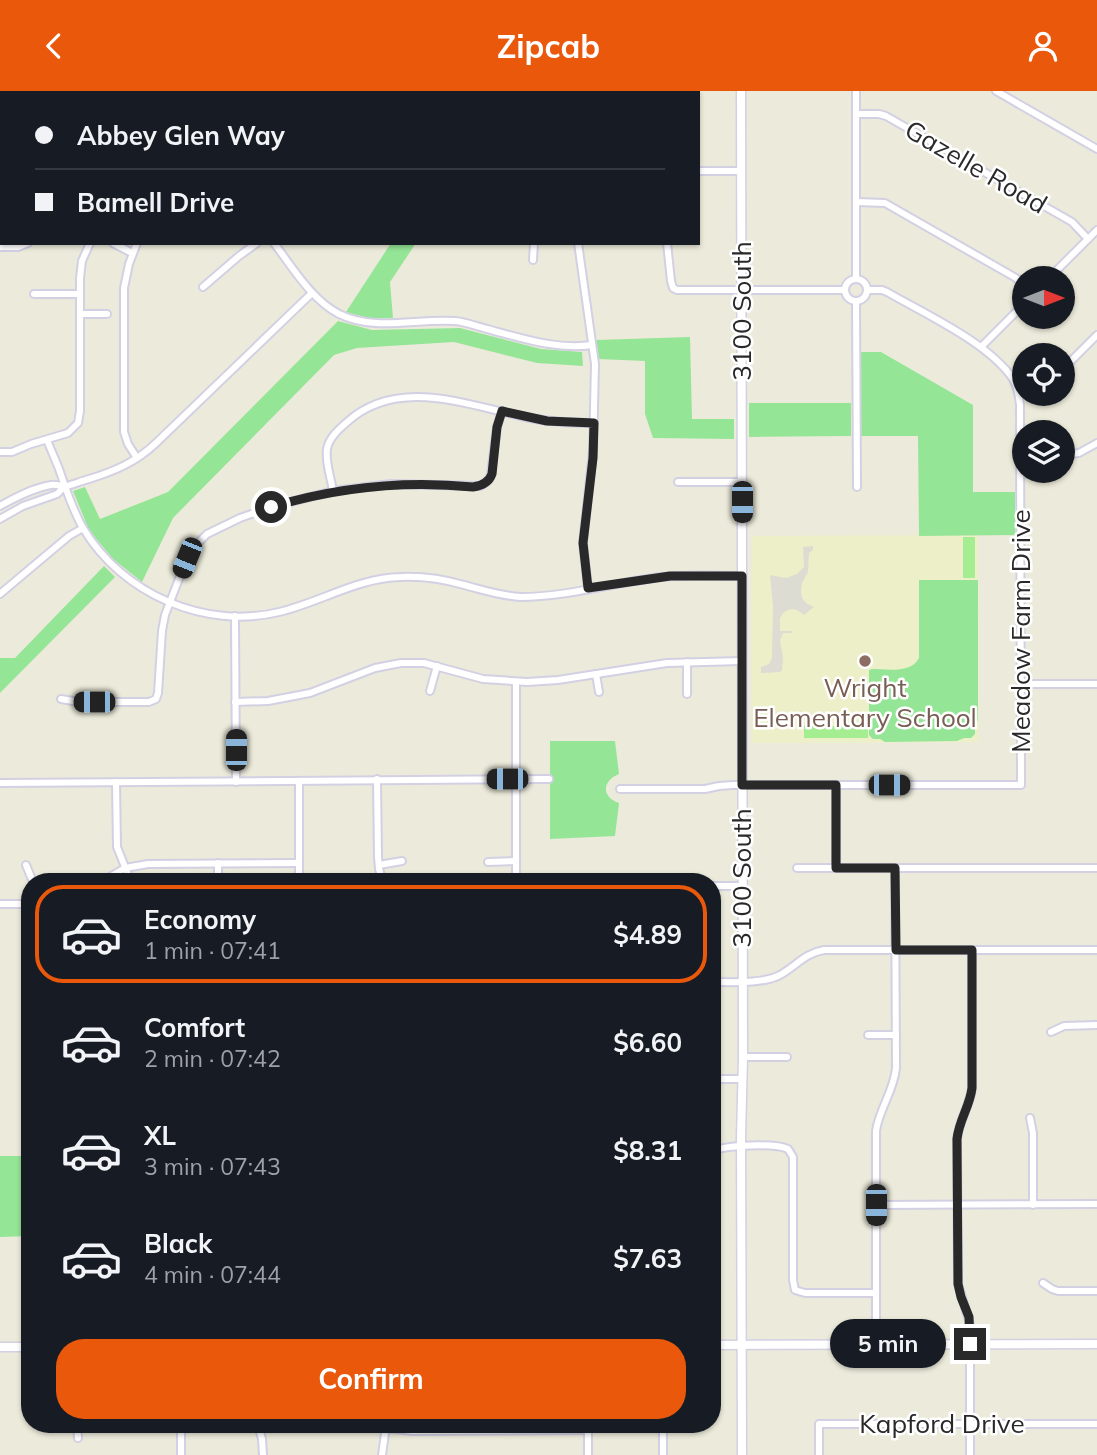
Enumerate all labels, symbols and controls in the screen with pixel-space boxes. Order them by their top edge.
text: Zipcab [497,26,600,66]
icon: back [35,27,73,65]
icon: person [1024,27,1062,65]
street label: Gazelle Road [899,113,1053,221]
text: Abbey Glen Way [77,119,285,152]
text: Bamell Drive [77,186,234,219]
street label: 3100 South [725,241,758,381]
north arrow [1012,266,1074,329]
map controls [1012,266,1075,483]
button: locate [1012,343,1075,406]
button: layers [1012,420,1075,483]
car [732,481,753,523]
route start [255,491,287,523]
street label: Meadow Farm Drive [1004,509,1037,753]
car [170,535,205,581]
marker: Wright Elementary School [857,653,873,669]
place label: Wright Elementary School [753,671,977,734]
car [74,692,116,713]
car [226,729,247,771]
car [487,769,529,790]
car [869,775,911,796]
street label: 3100 South [725,808,758,948]
icon: car [60,903,123,966]
text: Economy [144,903,256,936]
text: $4.89 [613,918,682,951]
text: 1 min · 07:41 [144,936,281,965]
icon: car [60,1011,123,1074]
text: Comfort [144,1011,245,1044]
text: $6.60 [613,1026,682,1059]
text: 2 min · 07:42 [144,1044,281,1073]
icon: car [60,1119,123,1182]
text: XL [144,1119,176,1152]
text: $8.31 [613,1134,682,1167]
text: 3 min · 07:43 [144,1152,281,1181]
car [866,1184,887,1226]
icon: car [60,1227,123,1290]
text: Black [144,1227,212,1260]
text: $7.63 [613,1242,682,1275]
text: 4 min · 07:44 [144,1260,281,1289]
callout: 5 min [830,1319,946,1369]
route end [954,1328,986,1360]
text: 5 min [858,1329,918,1358]
button: Confirm [56,1339,686,1419]
street label: Kapford Drive [859,1407,1025,1440]

